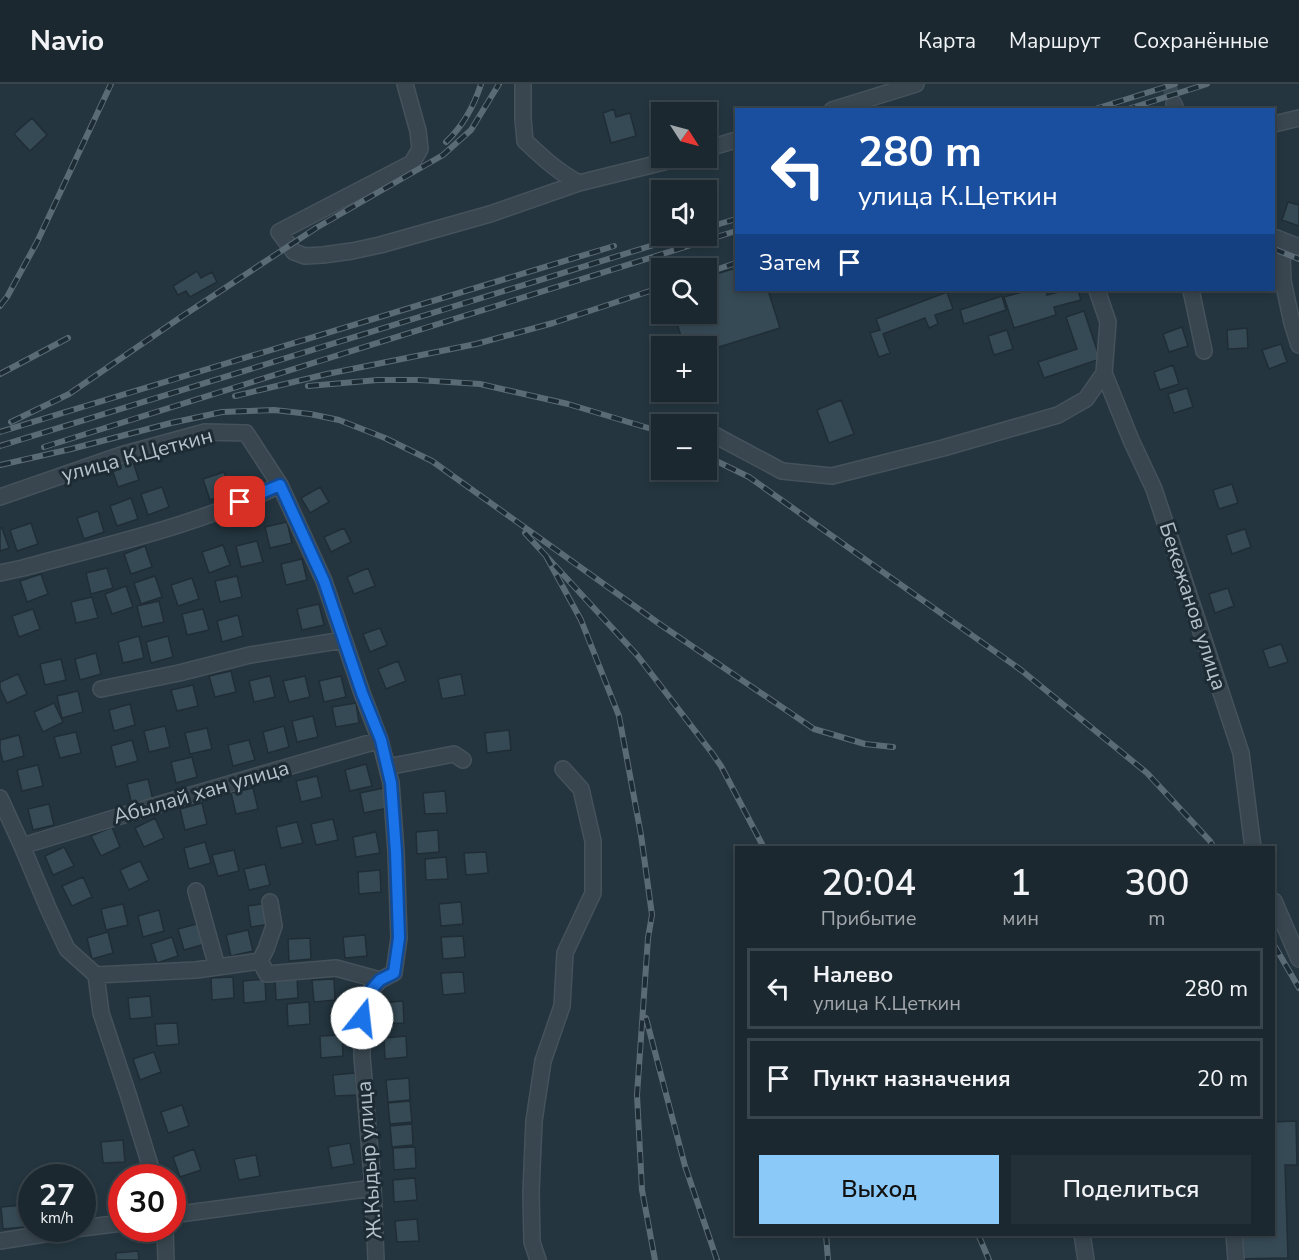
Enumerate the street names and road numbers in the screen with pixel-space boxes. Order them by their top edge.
street label: улица К.Цеткин [58,421,216,489]
street label: Бекежанов улица [1153,518,1233,694]
street label: Абылай хан улица [110,753,292,831]
street label: Ж.Кыдыр улица [350,1080,388,1240]

